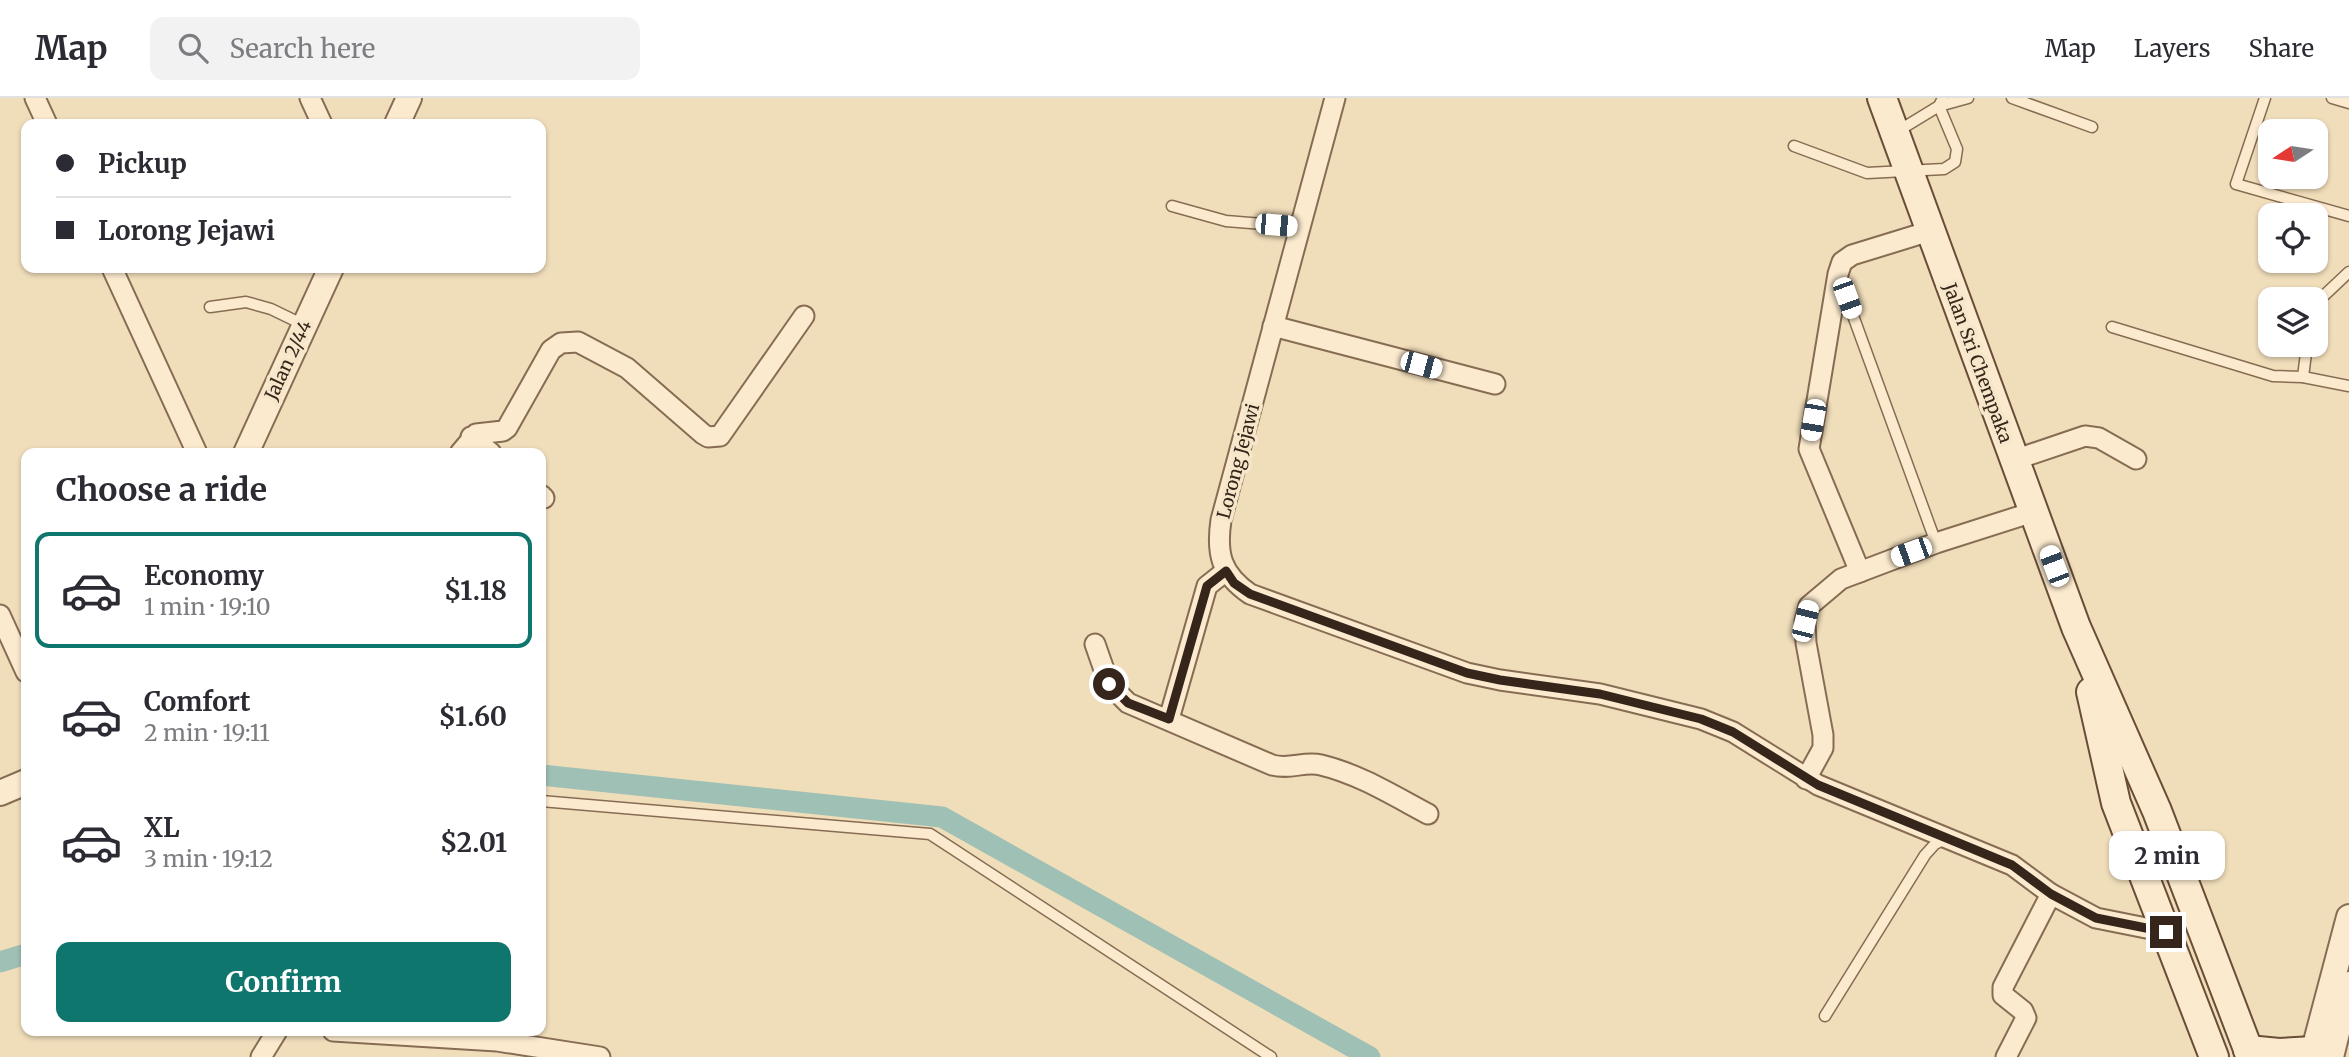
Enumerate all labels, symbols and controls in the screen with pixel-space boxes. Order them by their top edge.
search box [150,17,640,80]
text: Map [35,28,108,69]
icon: search [174,29,212,67]
text: Search here [230,32,375,65]
text: Map [2045,33,2096,64]
text: Layers [2134,33,2210,64]
text: Share [2248,33,2314,64]
north arrow [2258,119,2328,189]
map controls [2258,119,2328,357]
text: Pickup [98,147,187,180]
button: locate [2258,203,2328,273]
car [1255,213,1298,237]
text: Lorong Jejawi [98,214,275,247]
car [1830,275,1865,321]
street label: Jalan Sri Chempaka [1938,279,2018,446]
button: layers [2258,287,2328,357]
street label: Jalan 2/44 [259,316,316,405]
car [1398,349,1445,381]
car [1800,397,1827,443]
street label: Lorong Jejawi [1212,401,1264,521]
text: Choose a ride [56,470,267,510]
car [1888,535,1935,569]
car [2037,543,2072,589]
icon: car [60,559,123,622]
text: Economy [144,559,264,592]
text: $1.18 [444,574,507,607]
text: 1 min · 19:10 [144,592,271,621]
car [1790,598,1821,644]
route start [1093,668,1125,700]
icon: car [60,685,123,748]
text: Comfort [144,685,250,718]
text: $1.60 [438,700,507,733]
text: 2 min · 19:11 [144,718,270,747]
icon: car [60,811,123,874]
text: XL [144,811,180,844]
text: $2.01 [440,826,507,859]
callout: 2 min [2108,830,2224,880]
text: 2 min [2134,841,2200,870]
text: 3 min · 19:12 [144,844,273,873]
route end [2150,916,2182,948]
button: Confirm [56,942,511,1022]

